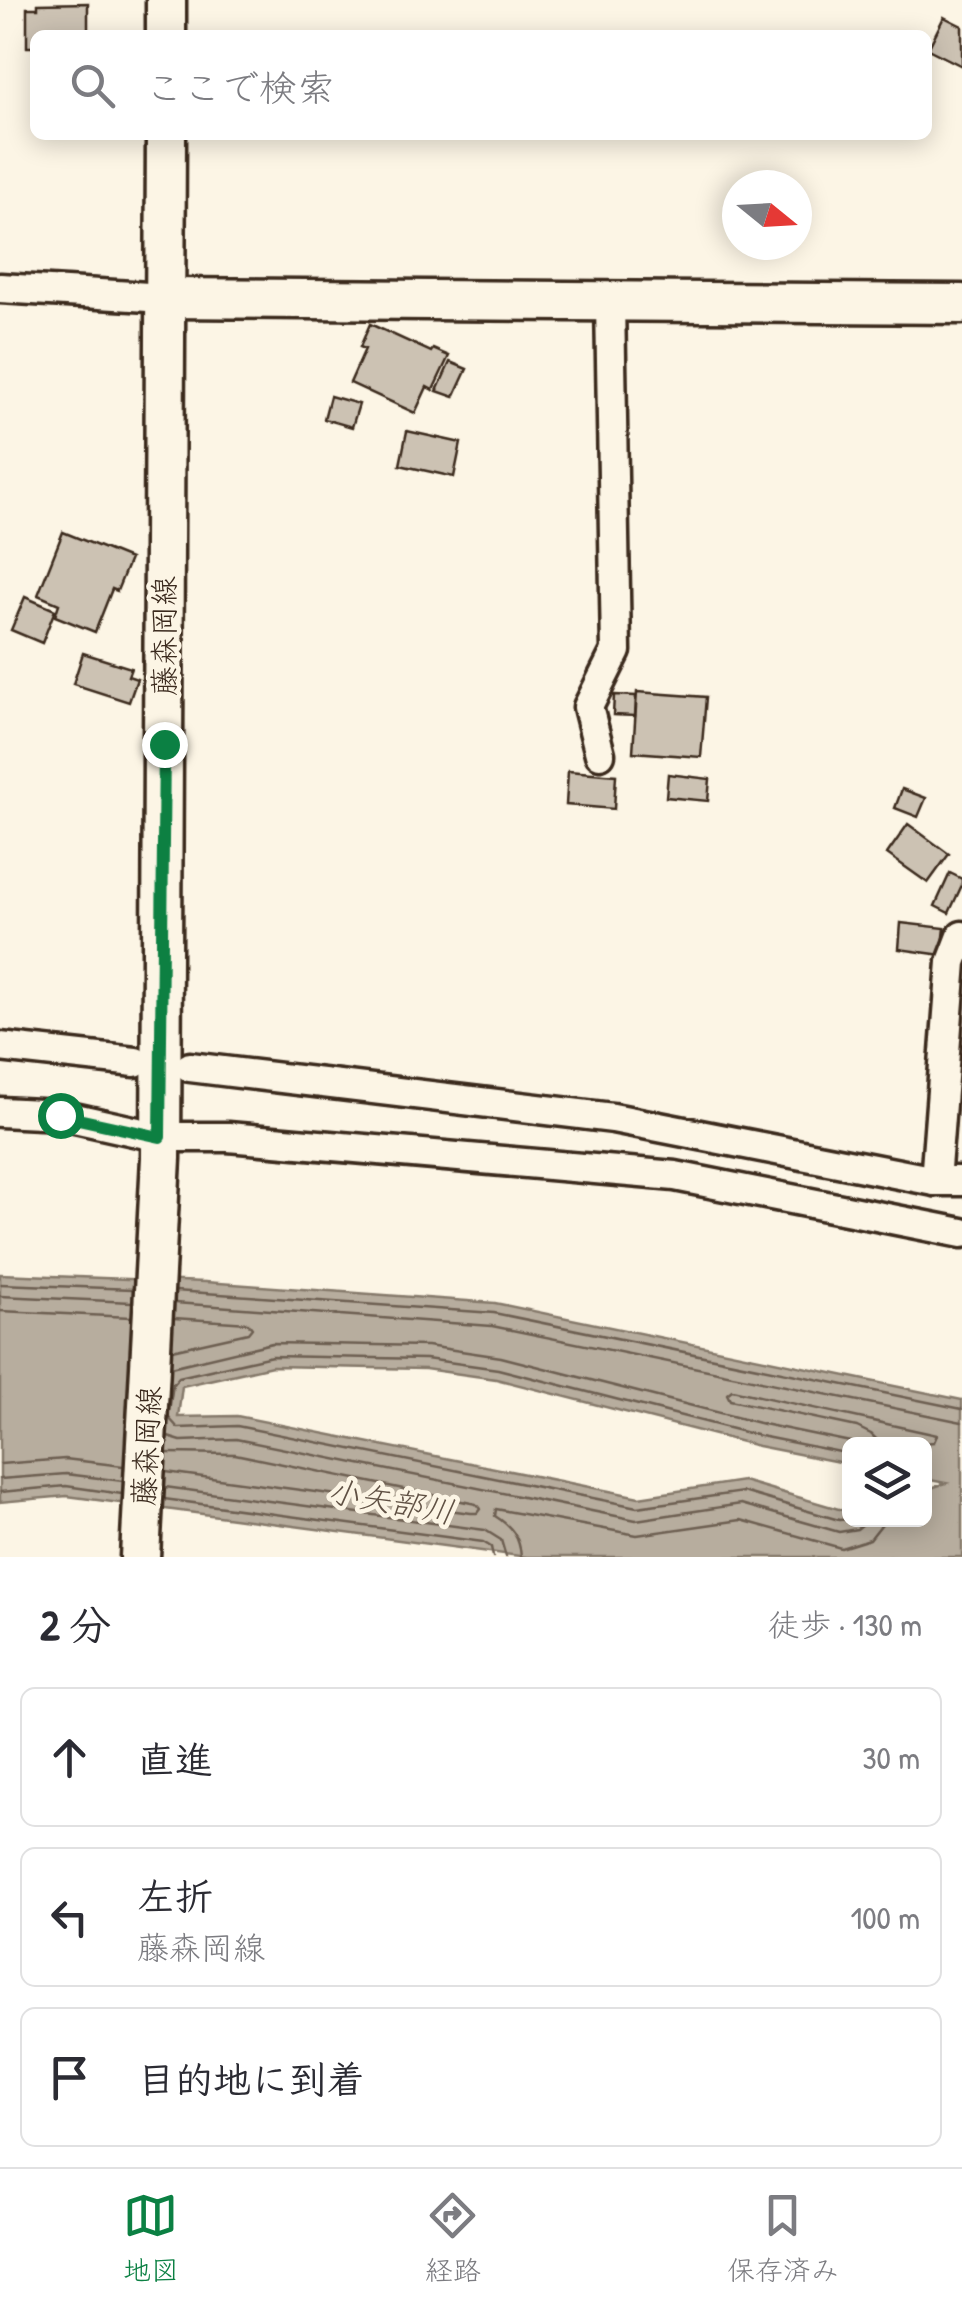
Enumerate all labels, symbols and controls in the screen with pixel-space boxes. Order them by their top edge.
search box [30,30,932,140]
icon: search [65,58,120,113]
text: ここで検索 [145,61,335,113]
north arrow [722,170,812,260]
street label: 藤森岡線 [144,576,184,696]
route end [142,722,188,768]
route start [38,1093,84,1139]
street label: 藤森岡線 [123,1385,169,1507]
map controls [842,1437,932,1527]
button: layers [842,1437,932,1527]
water label: 小矢部川 [324,1469,458,1533]
text: 2 分 [40,1596,111,1653]
text: 徒歩 · 130 m [767,1603,922,1646]
icon: ahead [42,1730,97,1785]
text: 直進 [137,1733,213,1785]
text: 30 m [862,1736,920,1779]
text: 左折 [137,1870,213,1922]
icon: left [42,1890,97,1945]
text: 100 m [851,1896,920,1939]
text: 藤森岡線 [137,1926,265,1969]
icon: arrive [42,2050,97,2105]
text: 目的地に到着 [137,2053,365,2105]
tab: 地図 [123,2188,179,2289]
tab: 経路 [425,2188,481,2289]
tab: 保存済み [727,2188,839,2289]

